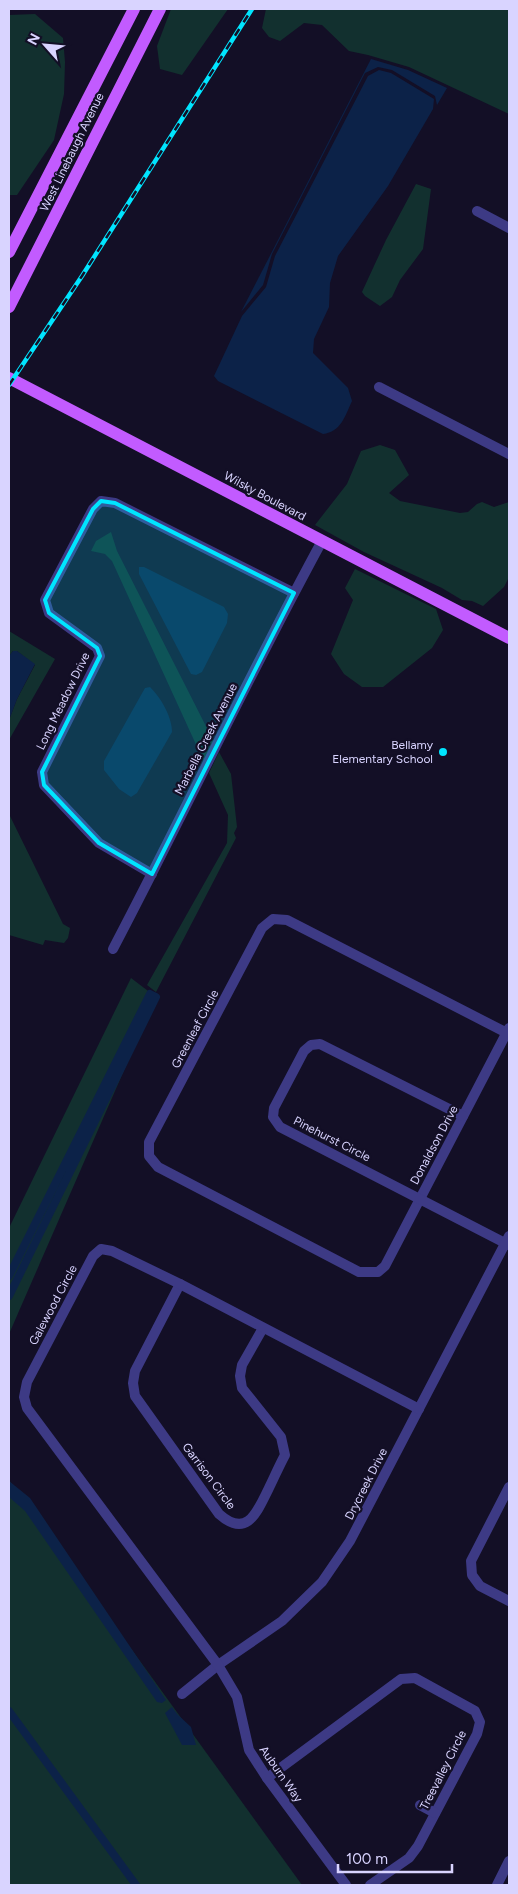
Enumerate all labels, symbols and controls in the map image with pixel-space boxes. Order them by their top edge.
north arrow [20,20,70,70]
text: N [24,31,44,48]
street label: West Linebaugh Avenue [37,90,107,214]
street label: Wilsky Boulevard [222,468,308,524]
street label: Long Meadow Drive [33,650,93,752]
street label: Marbella Creek Avenue [172,680,240,797]
place label: Bellamy Elementary School [332,738,434,766]
marker: Bellamy Elementary School [437,746,449,758]
street label: Greenleaf Circle [168,987,222,1071]
street label: Donaldson Drive [407,1103,461,1187]
street label: Pinehurst Circle [291,1114,373,1165]
street label: Galewood Circle [26,1262,80,1347]
street label: Garrison Circle [179,1440,239,1512]
street label: Drycreek Drive [342,1445,390,1522]
street label: Treevalley Circle [417,1727,469,1812]
street label: Auburn Way [256,1743,306,1805]
scale bar [338,1842,452,1874]
text: 100 m [346,1850,388,1868]

